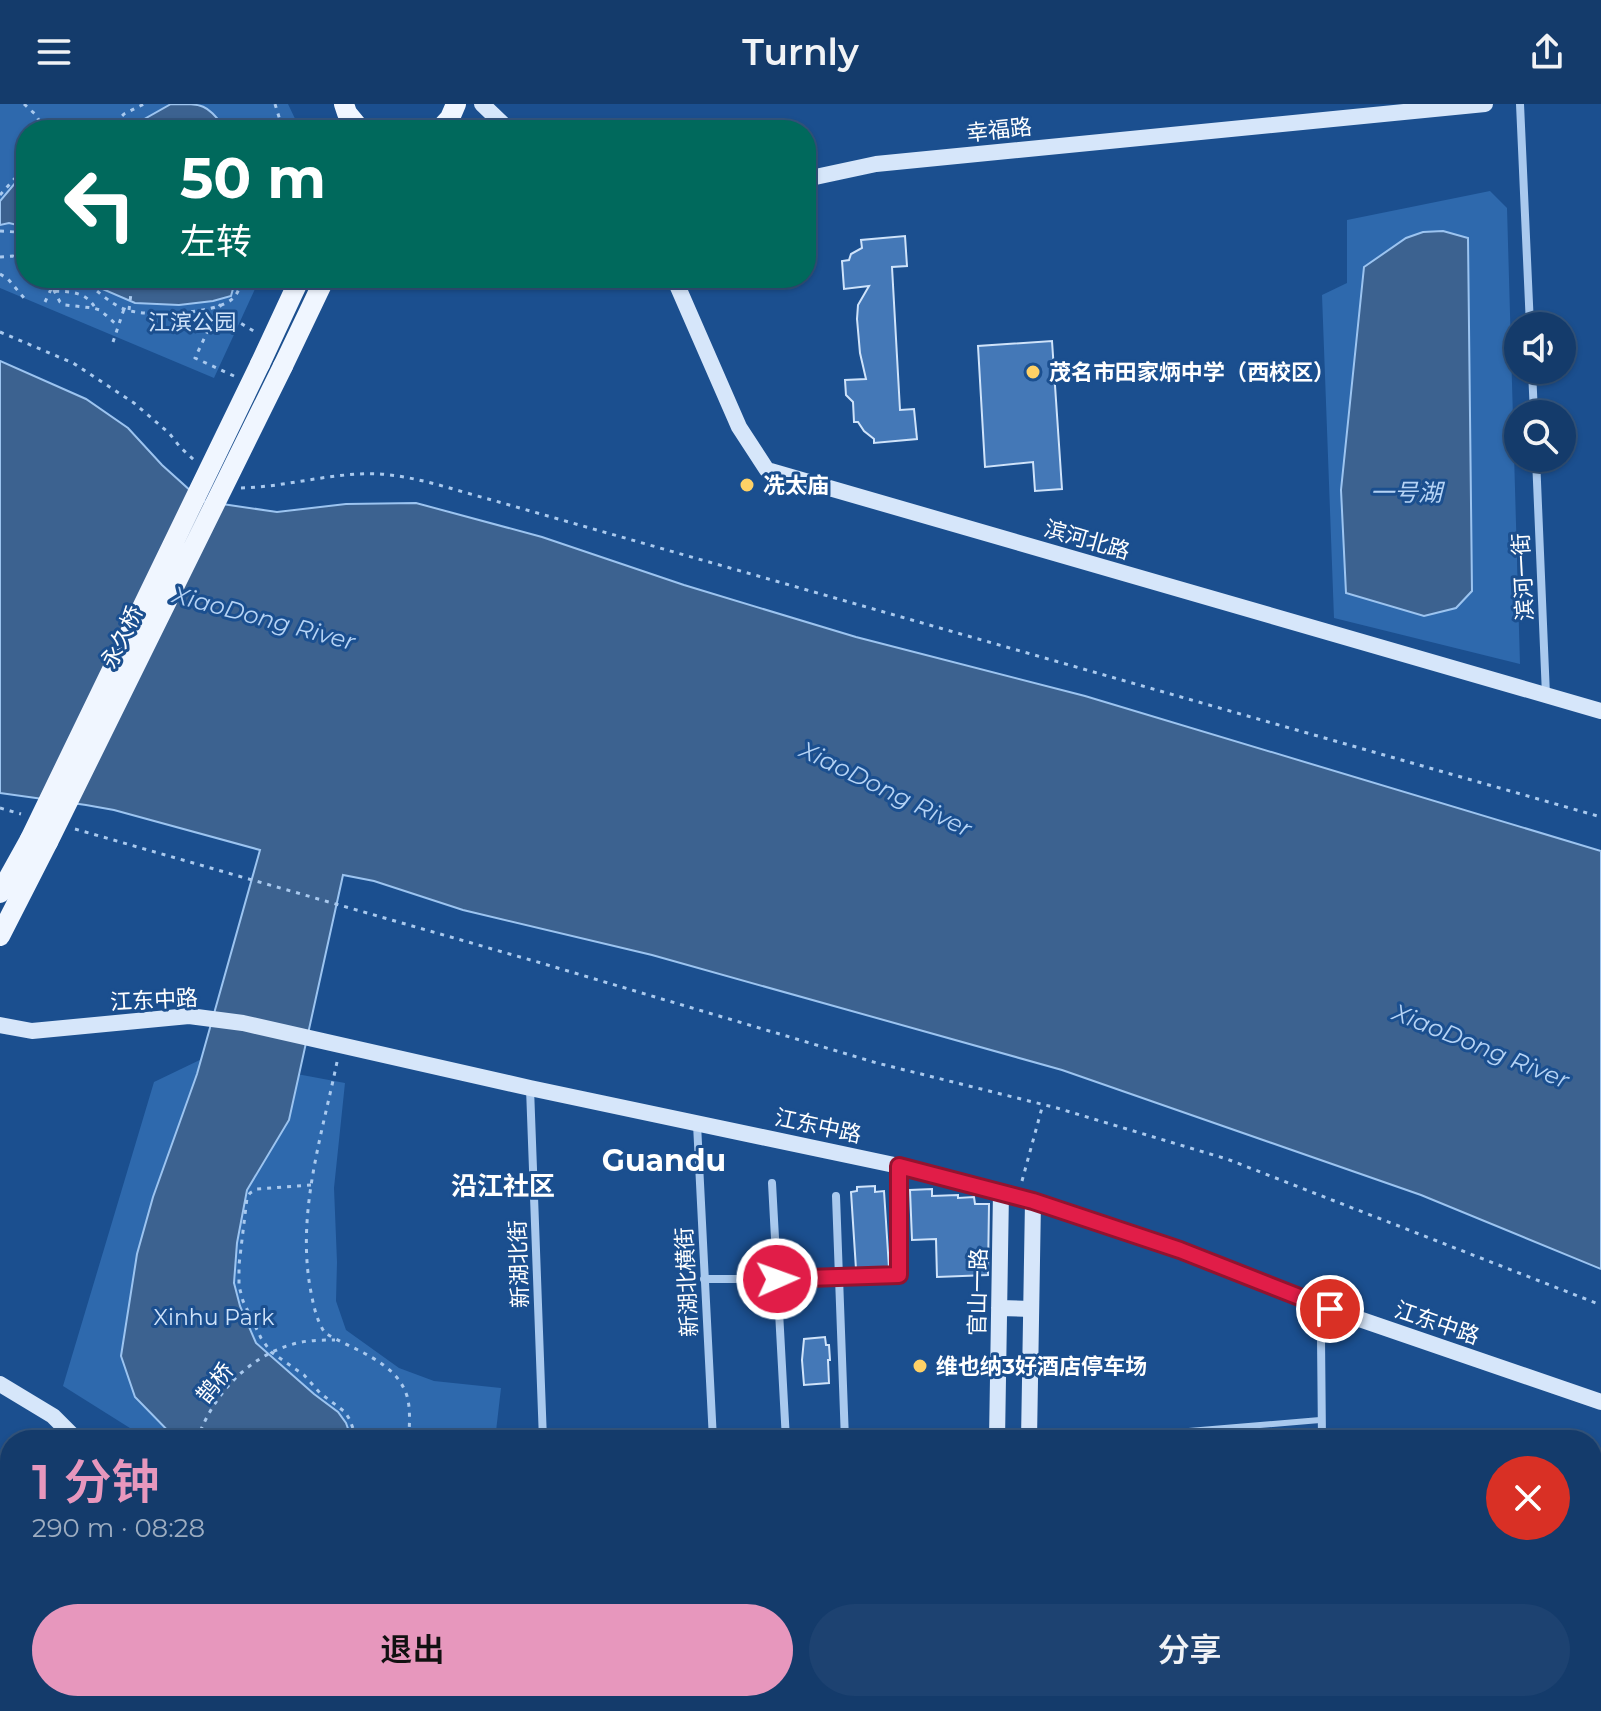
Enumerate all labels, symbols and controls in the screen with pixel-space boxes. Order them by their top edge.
icon: menu [32,30,76,74]
text: Turnly [742,30,859,74]
icon: share [1525,30,1569,74]
street label: 幸福路 [965,113,1033,147]
text: 50 m [180,144,326,212]
icon: left [48,152,152,256]
text: 左转 [180,219,252,263]
park label: 江滨公园 [148,309,236,336]
map controls [1504,312,1576,472]
button: sound [1504,312,1576,384]
place label: 茂名市田家炳中学（西校区） [1049,359,1335,386]
marker: 茂名市田家炳中学（西校区） [1024,363,1042,381]
button: search [1504,400,1576,472]
place label: 冼太庙 [763,472,829,499]
marker: 冼太庙 [738,476,756,494]
water label: 一号湖 [1370,478,1446,507]
street label: 滨河北路 [1041,515,1133,565]
street label: 滨河一街 [1507,532,1539,622]
water label: XiaoDong River [169,579,360,657]
street label: 永久桥 [95,601,149,673]
water label: XiaoDong River [794,734,978,844]
street label: 江东中路 [109,984,199,1016]
water label: XiaoDong River [1388,997,1575,1095]
street label: 江东中路 [772,1104,864,1148]
district label: Guandu [602,1142,726,1179]
district label: 沿江社区 [451,1170,555,1202]
street label: 新湖北街 [504,1220,534,1308]
street label: 新湖北横街 [671,1226,703,1338]
position arrow [735,1237,819,1321]
street label: 官山一路 [964,1248,992,1336]
pin [1296,1275,1364,1343]
icon: arrive [1308,1287,1352,1331]
street label: 江东中路 [1391,1296,1483,1350]
park label: Xinhu Park [154,1304,275,1331]
place label: 维也纳3好酒店停车场 [936,1353,1147,1380]
street label: 鹊桥 [191,1357,239,1409]
marker: 维也纳3好酒店停车场 [911,1357,929,1375]
text: 1 分钟 [32,1453,160,1511]
button: close [1486,1456,1570,1540]
text: 290 m · 08:28 [32,1512,205,1544]
button: 退出 [32,1604,793,1696]
button: 分享 [809,1604,1570,1696]

